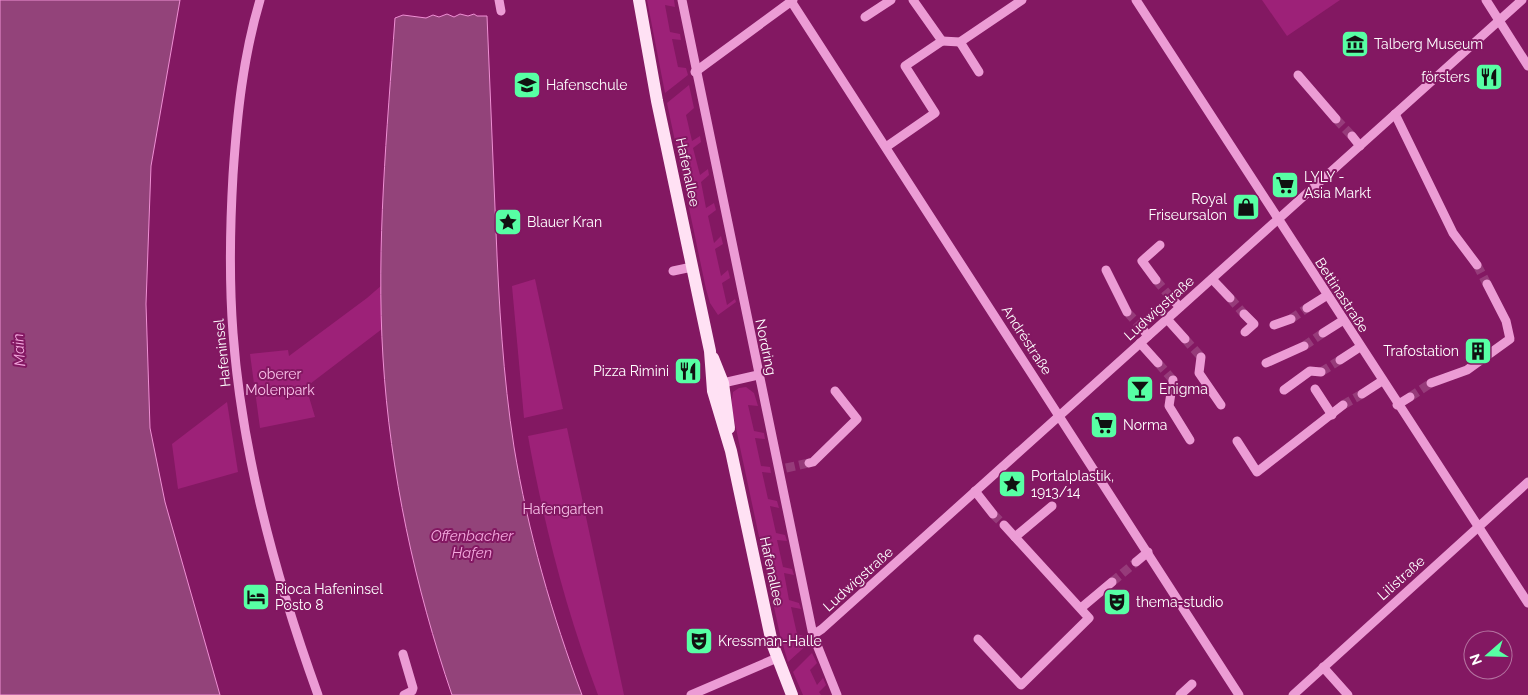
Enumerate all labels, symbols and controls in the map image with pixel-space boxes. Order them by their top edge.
museum icon: Talberg Museum [1340,29,1370,59]
place label: Talberg Museum [1374,36,1483,52]
restaurant icon: försters [1474,62,1504,92]
place label: försters [1421,69,1470,85]
school or university icon: Hafenschule [512,70,542,100]
place label: Hafenschule [546,77,628,93]
street label: Hafenallee [673,136,703,208]
place label: LYLY - Asia Markt [1304,169,1372,201]
supermarket icon: LYLY - Asia Markt [1270,170,1300,200]
place label: Royal Friseursalon [1148,191,1227,223]
shop icon: Royal Friseursalon [1231,192,1261,222]
place icon: Blauer Kran [493,207,523,237]
place label: Blauer Kran [527,214,602,230]
street label: Bettinastraße [1312,255,1372,335]
street label: Ludwigstraße [1121,273,1197,343]
street label: Andréstraße [999,302,1055,378]
street label: Nordring [752,317,780,377]
street label: Hafeninsel [210,318,234,388]
water label: Main [9,333,29,367]
building icon: Trafostation [1463,336,1493,366]
place label: Trafostation [1383,343,1459,359]
restaurant icon: Pizza Rimini [673,356,703,386]
place label: Pizza Rimini [593,363,669,379]
park label: oberer Molenpark [245,366,315,398]
bar icon: Enigma [1125,374,1155,404]
place label: Enigma [1159,381,1208,397]
supermarket icon: Norma [1089,410,1119,440]
place label: Norma [1123,417,1167,433]
place label: Portalplastik, 1913/14 [1031,468,1114,500]
place icon: Portalplastik, 1913/14 [997,469,1027,499]
park label: Hafengarten [523,501,603,517]
water label: Offenbacher Hafen [431,527,514,562]
street label: Hafenallee [757,535,787,607]
street label: Ludwigstraße [820,544,896,614]
street label: Lilistraße [1374,553,1428,603]
place label: Rioca Hafeninsel Posto 8 [275,581,383,613]
hotel icon: Rioca Hafeninsel Posto 8 [241,582,271,612]
theatre icon: thema-studio [1102,587,1132,617]
place label: thema-studio [1136,594,1223,610]
theatre icon: Kressman-Halle [684,626,714,656]
north arrow [1463,630,1513,680]
place label: Kressman-Halle [718,633,822,649]
text: N [1466,652,1485,667]

